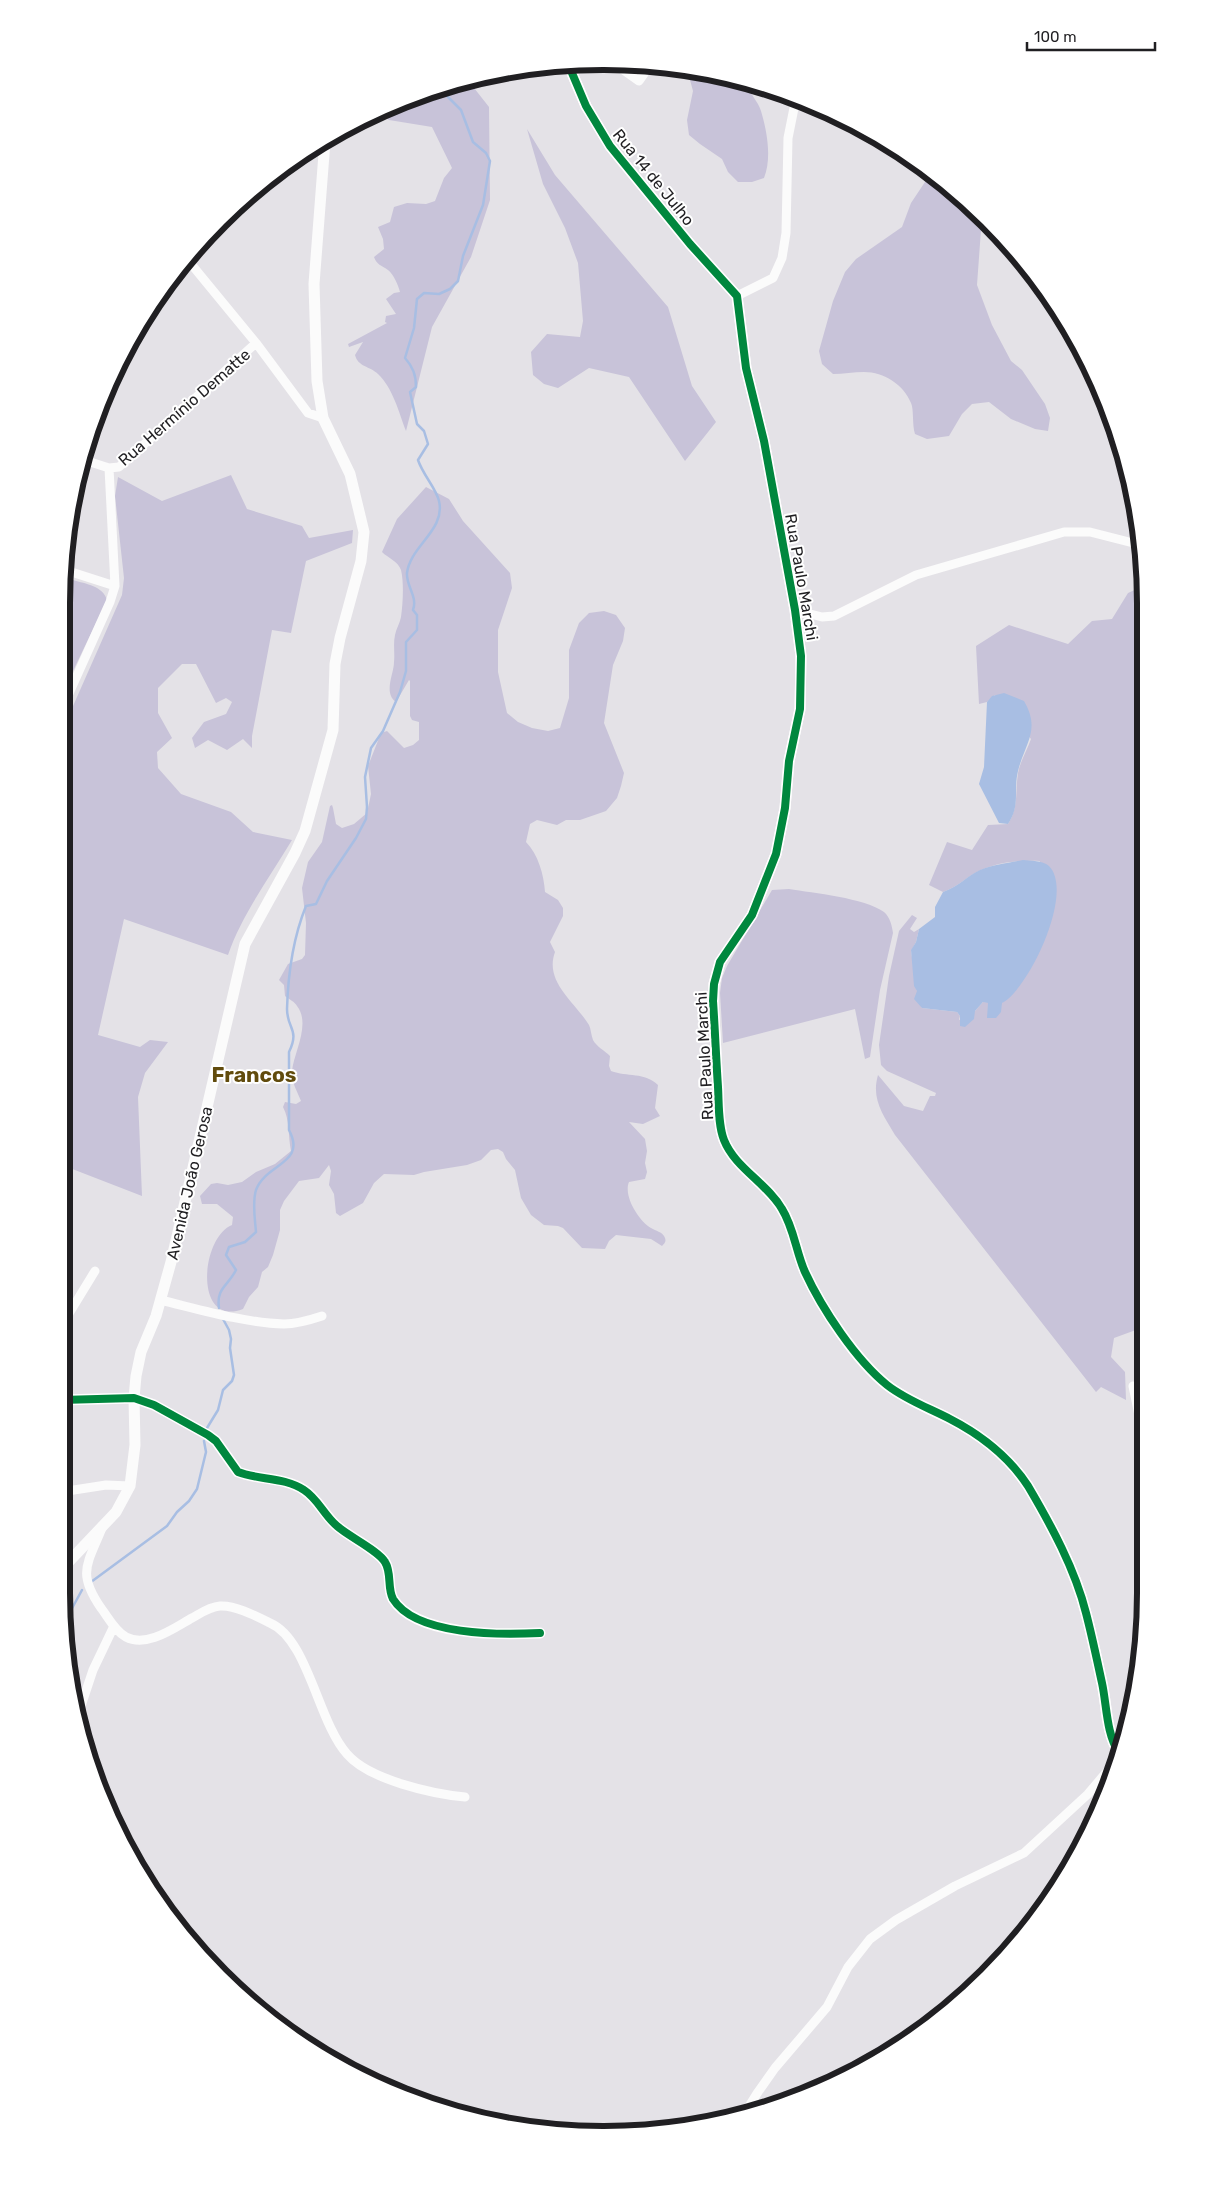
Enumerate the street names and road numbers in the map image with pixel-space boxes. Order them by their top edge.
street label: Rua 14 de Julho [609,125,698,229]
street label: Rua Hermínio Dematte [114,345,254,470]
street label: Rua Paulo Marchi [781,512,822,642]
street label: Rua Paulo Marchi [692,991,717,1121]
street label: Avenida João Gerosa [163,1105,216,1262]

